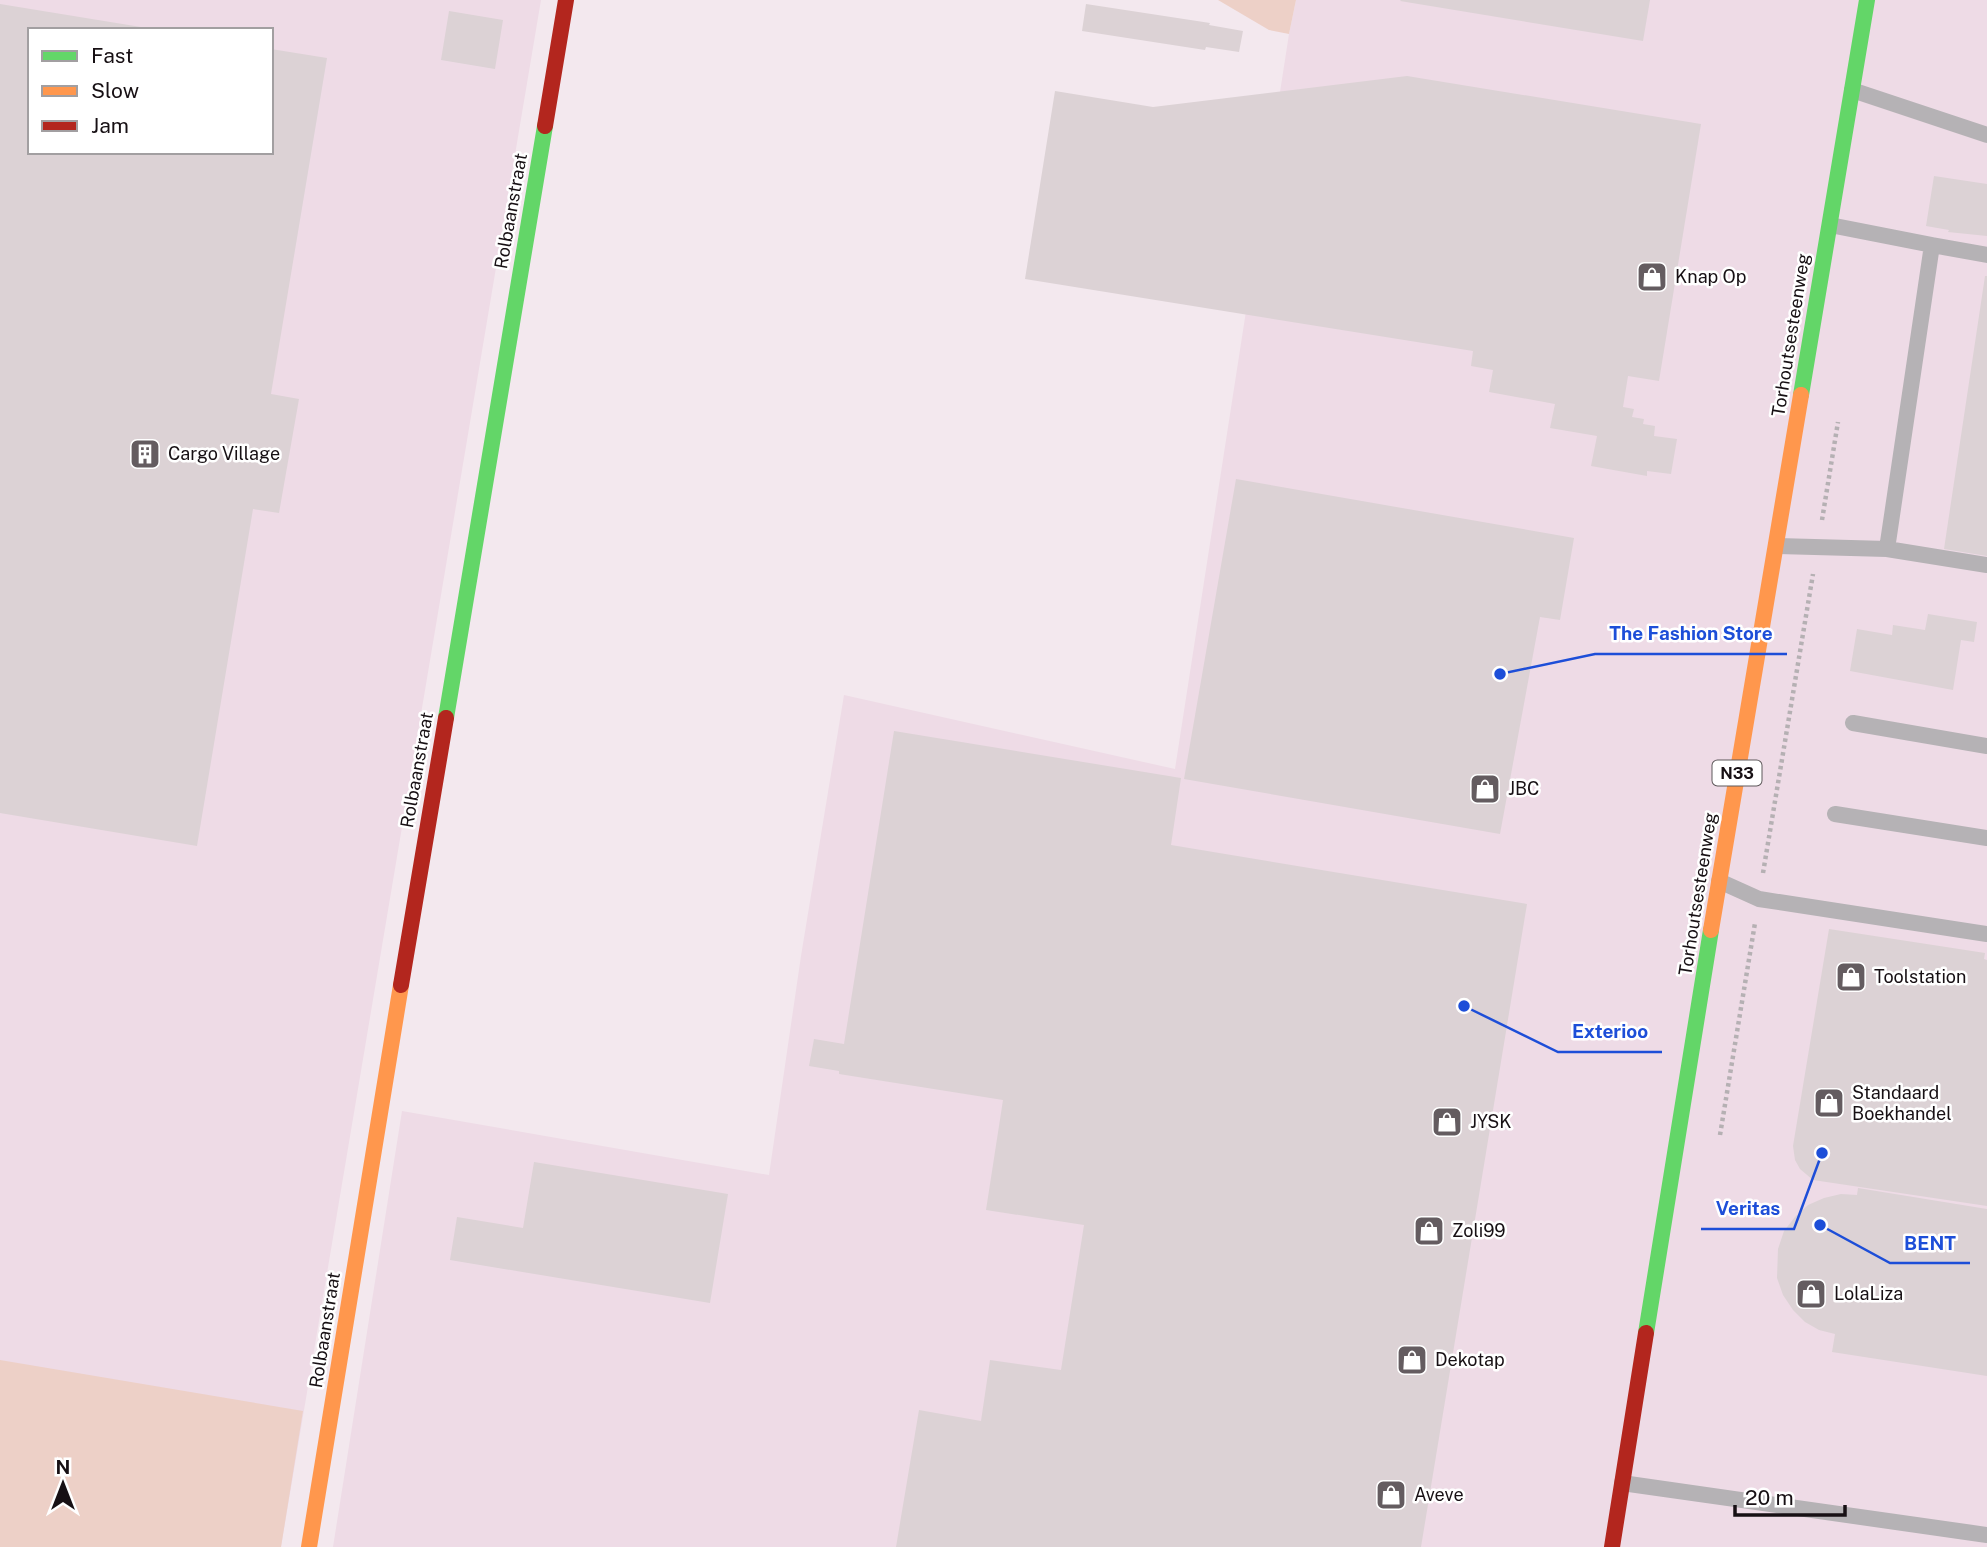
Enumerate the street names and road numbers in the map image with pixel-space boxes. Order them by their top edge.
street label: Rolbaanstraat [490,151,531,271]
street label: Torhoutsesteenweg [1767,252,1814,418]
street label: Rolbaanstraat [396,710,437,830]
road number: N33 [1712,760,1762,786]
street label: Torhoutsesteenweg [1674,811,1721,977]
street label: Rolbaanstraat [305,1270,344,1390]

